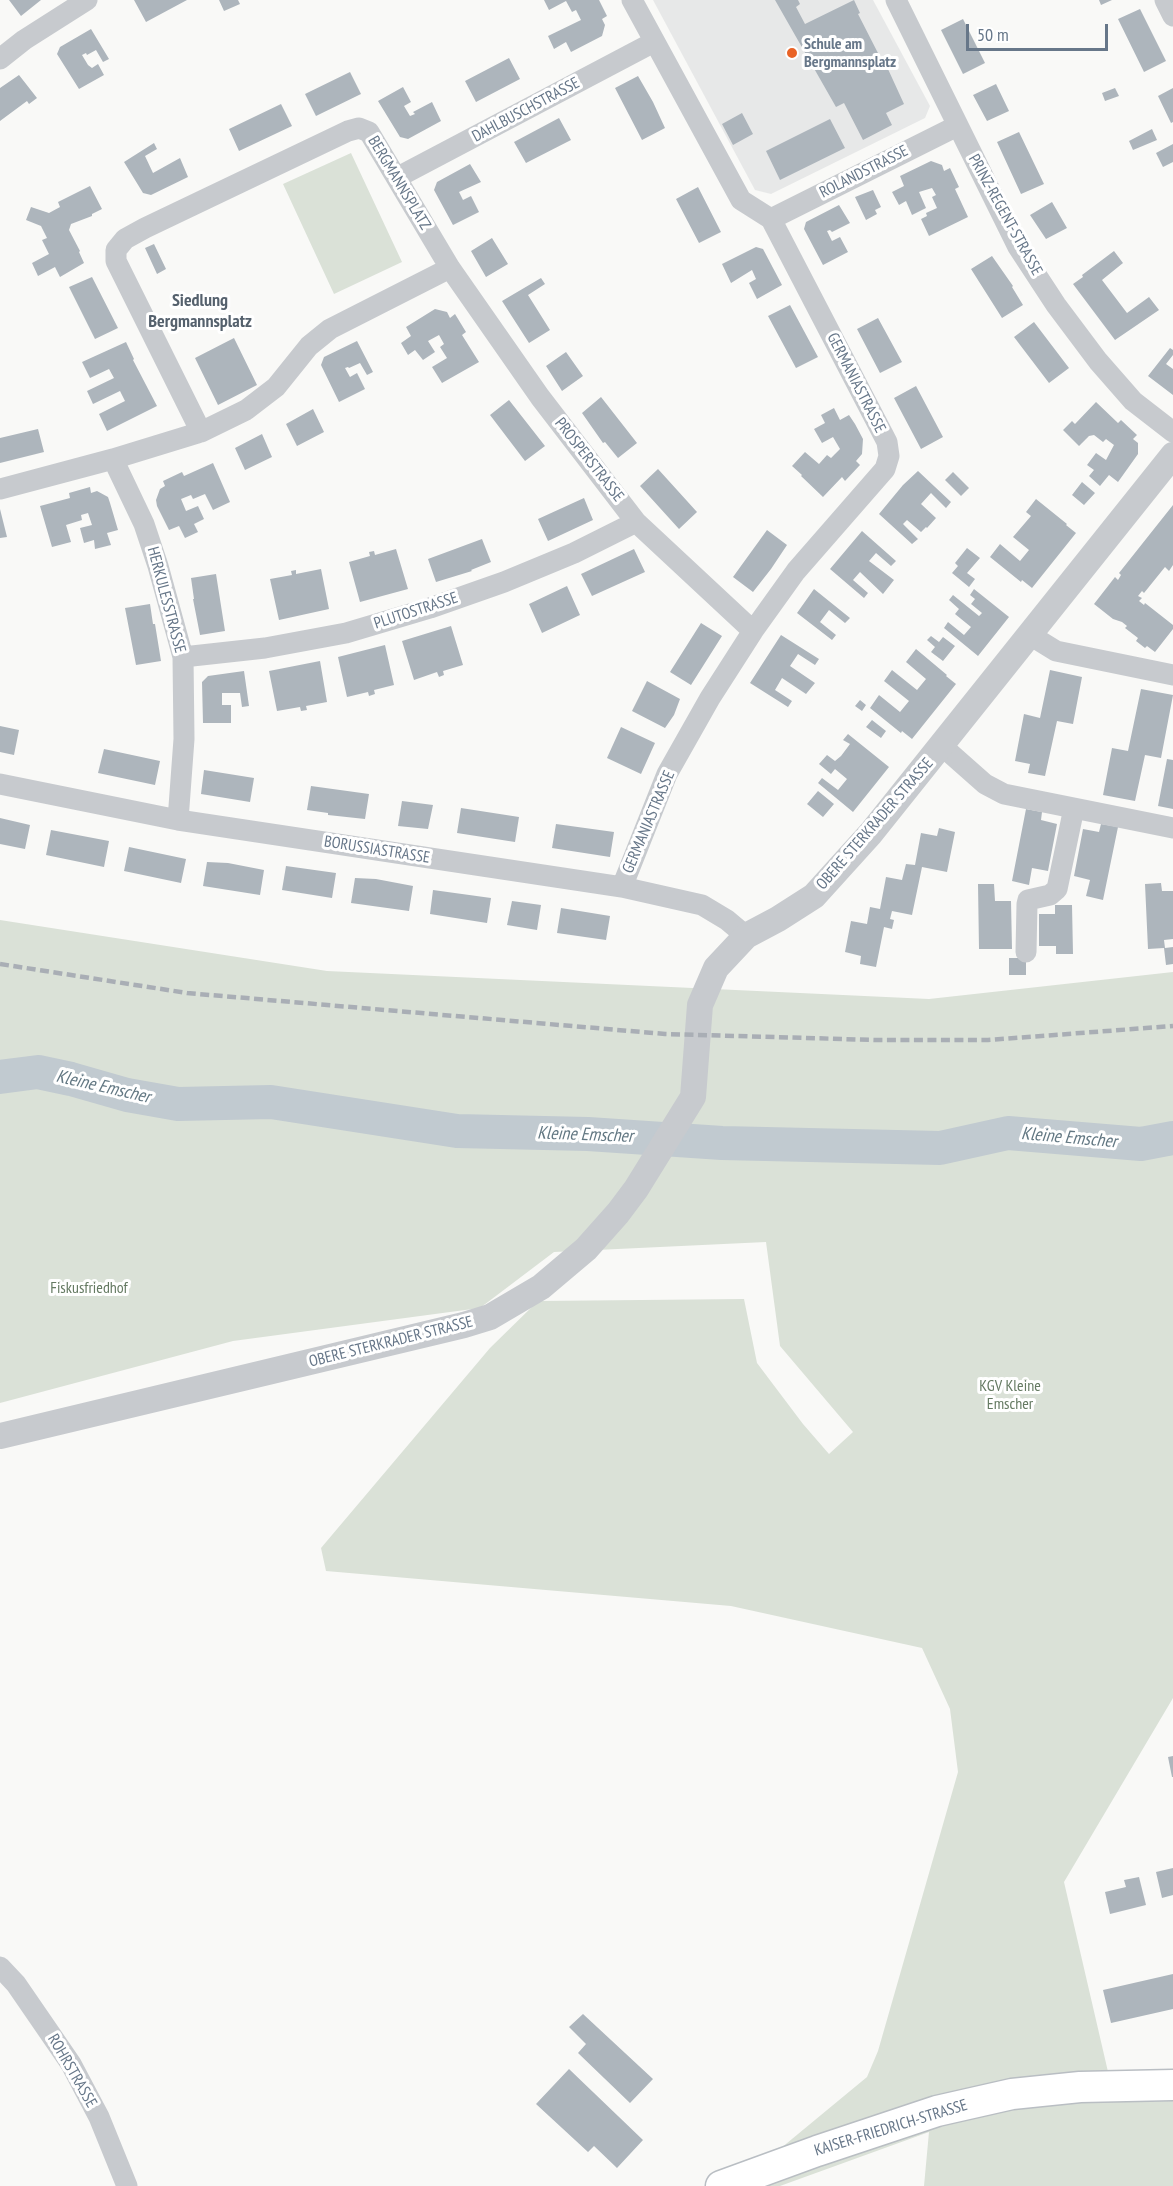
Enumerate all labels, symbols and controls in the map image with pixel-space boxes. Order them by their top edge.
scale bar [969,12,1112,50]
text: 50 m [977,23,1009,46]
place label: Schule am Bergmannsplatz [804,34,896,72]
marker: Schule am Bergmannsplatz [785,46,799,60]
street label: DAHLBUSCHSTRASSE [469,74,583,146]
street label: BERGMANNSPLATZ [364,133,434,233]
street label: ROLANDSTRASSE [817,141,911,203]
street label: PRINZ-REGENT-STRASSE [964,151,1046,279]
district label: Siedlung Bergmannsplatz [148,290,252,332]
street label: GERMANIASTRASSE [823,330,889,436]
street label: PROSPERSTRASSE [550,414,628,506]
street label: HERKULESSTRASSE [143,545,189,655]
street label: PLUTOSTRASSE [372,588,460,634]
street label: OBERE STERKRADER STRASSE [813,754,937,894]
street label: GERMANIASTRASSE [619,768,679,876]
street label: BORUSSIASTRASSE [323,832,431,868]
water label: Kleine Emscher [54,1066,152,1108]
water label: Kleine Emscher [537,1123,633,1147]
water label: Kleine Emscher [1020,1123,1118,1153]
park label: Fiskusfriedhof [50,1278,128,1298]
street label: OBERE STERKRADER STRASSE [307,1312,475,1372]
park label: KGV Kleine Emscher [979,1376,1041,1414]
street label: ROHRSTRASSE [43,2031,101,2111]
street label: KAISER-FRIEDRICH-STRASSE [812,2096,970,2160]

